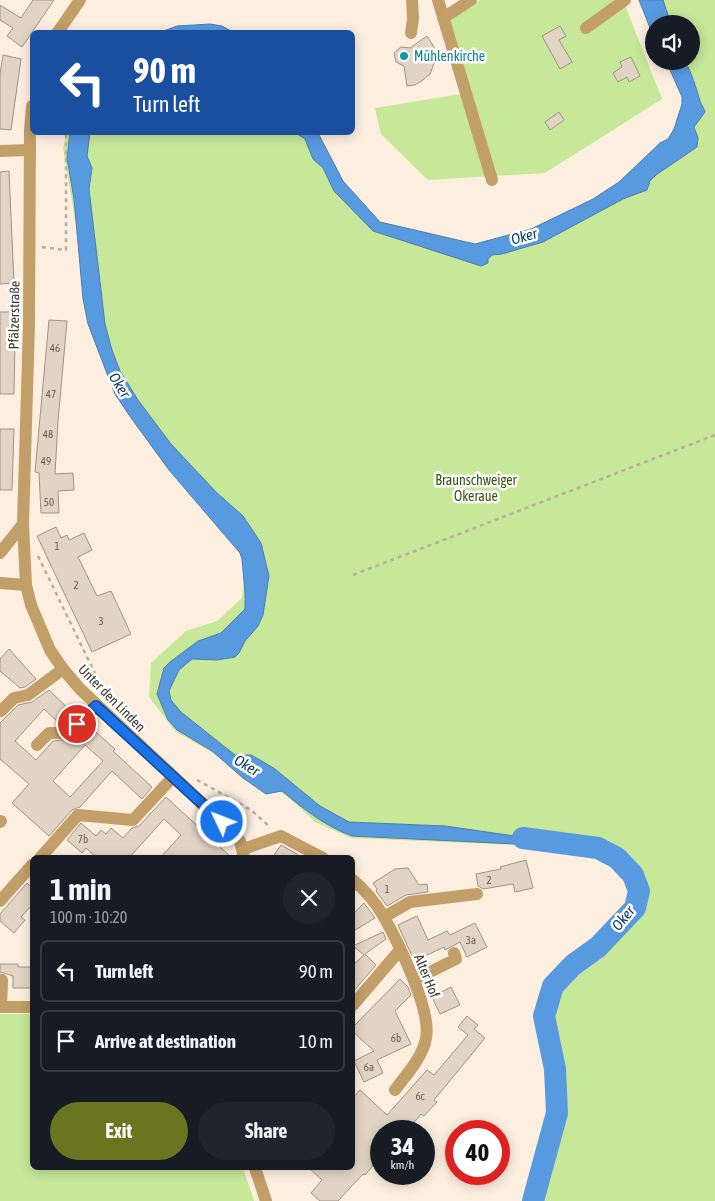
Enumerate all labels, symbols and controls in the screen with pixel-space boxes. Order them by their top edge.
map controls [645,15,700,70]
button: sound [645,15,700,70]
place label: Mühlenkirche [414,48,485,64]
icon: left [50,50,115,115]
text: 90 m [133,50,196,90]
marker: Mühlenkirche [398,50,410,62]
text: Turn left [133,91,200,117]
water label: Oker [509,224,539,248]
street label: Pfälzerstraße [5,281,23,349]
house number: 46 [50,342,60,354]
water label: Oker [106,369,134,401]
house number: 47 [46,388,56,400]
house number: 48 [43,428,53,440]
house number: 49 [41,455,51,467]
park label: Braunschweiger Okeraue [435,472,518,504]
house number: 50 [44,496,54,508]
house number: 1 [54,540,60,552]
house number: 2 [73,579,79,591]
house number: 3 [98,615,104,627]
street label: Unter den Linden [75,661,149,735]
pin [56,703,98,745]
icon: arrive [63,710,91,738]
water label: Oker [231,751,263,779]
position arrow [195,795,247,847]
house number: 7b [78,833,88,845]
text: 1 min [50,872,111,906]
button: close [283,872,335,924]
house number: 2 [486,874,492,886]
house number: 1 [384,883,390,895]
water label: Oker [608,902,638,934]
text: 100 m · 10:20 [50,908,127,926]
house number: 3a [466,934,476,946]
street label: Alter Hof [411,952,443,1000]
icon: left [52,957,80,985]
text: Turn left [95,960,153,982]
text: 90 m [299,960,333,982]
icon: arrive [52,1027,80,1055]
text: Arrive at destination [95,1030,236,1052]
text: 10 m [299,1030,333,1052]
house number: 6b [391,1032,401,1044]
house number: 6a [364,1061,374,1073]
house number: 6c [415,1090,426,1102]
button: Exit [50,1102,188,1160]
button: Share [198,1102,335,1160]
speed limit sign: 40 [445,1120,510,1185]
text: 34 [391,1132,414,1160]
text: km/h [391,1158,414,1172]

